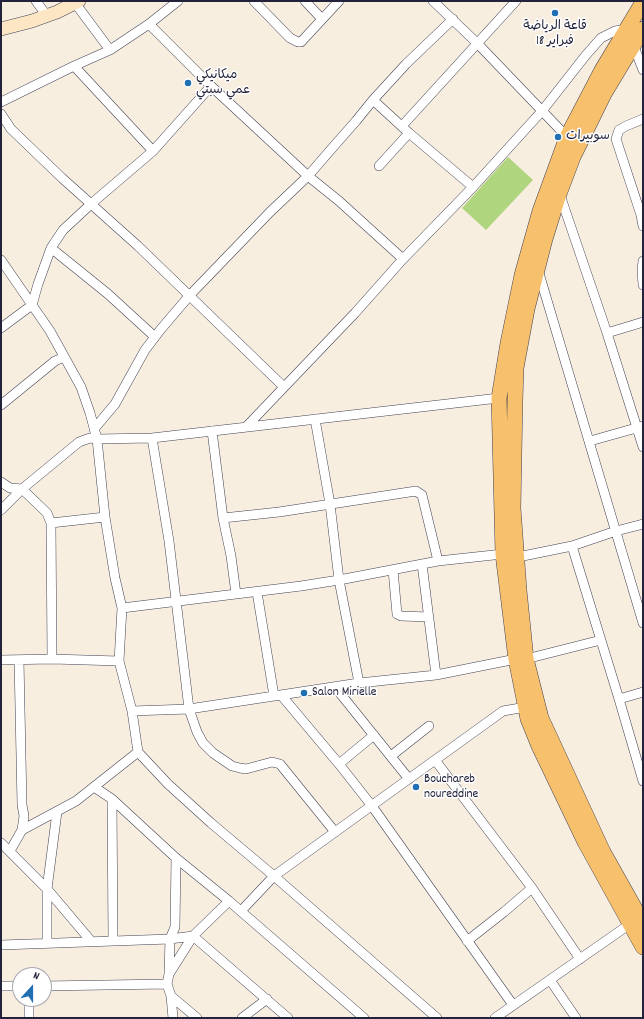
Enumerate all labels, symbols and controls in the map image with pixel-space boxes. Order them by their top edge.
marker: قاعة الرياضة 18 فبراير [550,8,560,18]
place label: قاعة الرياضة 18 فبراير [523,19,587,50]
place label: ميكانيكي عمي سبتي [196,68,250,99]
marker: ميكانيكي عمي سبتي [183,78,193,88]
place label: سوبيرات [566,129,610,145]
marker: سوبيرات [553,132,563,142]
place label: Salon Mirielle [312,685,377,701]
marker: Salon Mirielle [299,688,309,698]
place label: Bouchareb noureddine [424,772,478,803]
marker: Bouchareb noureddine [411,782,421,792]
north arrow [12,967,52,1007]
text: N [31,968,41,985]

